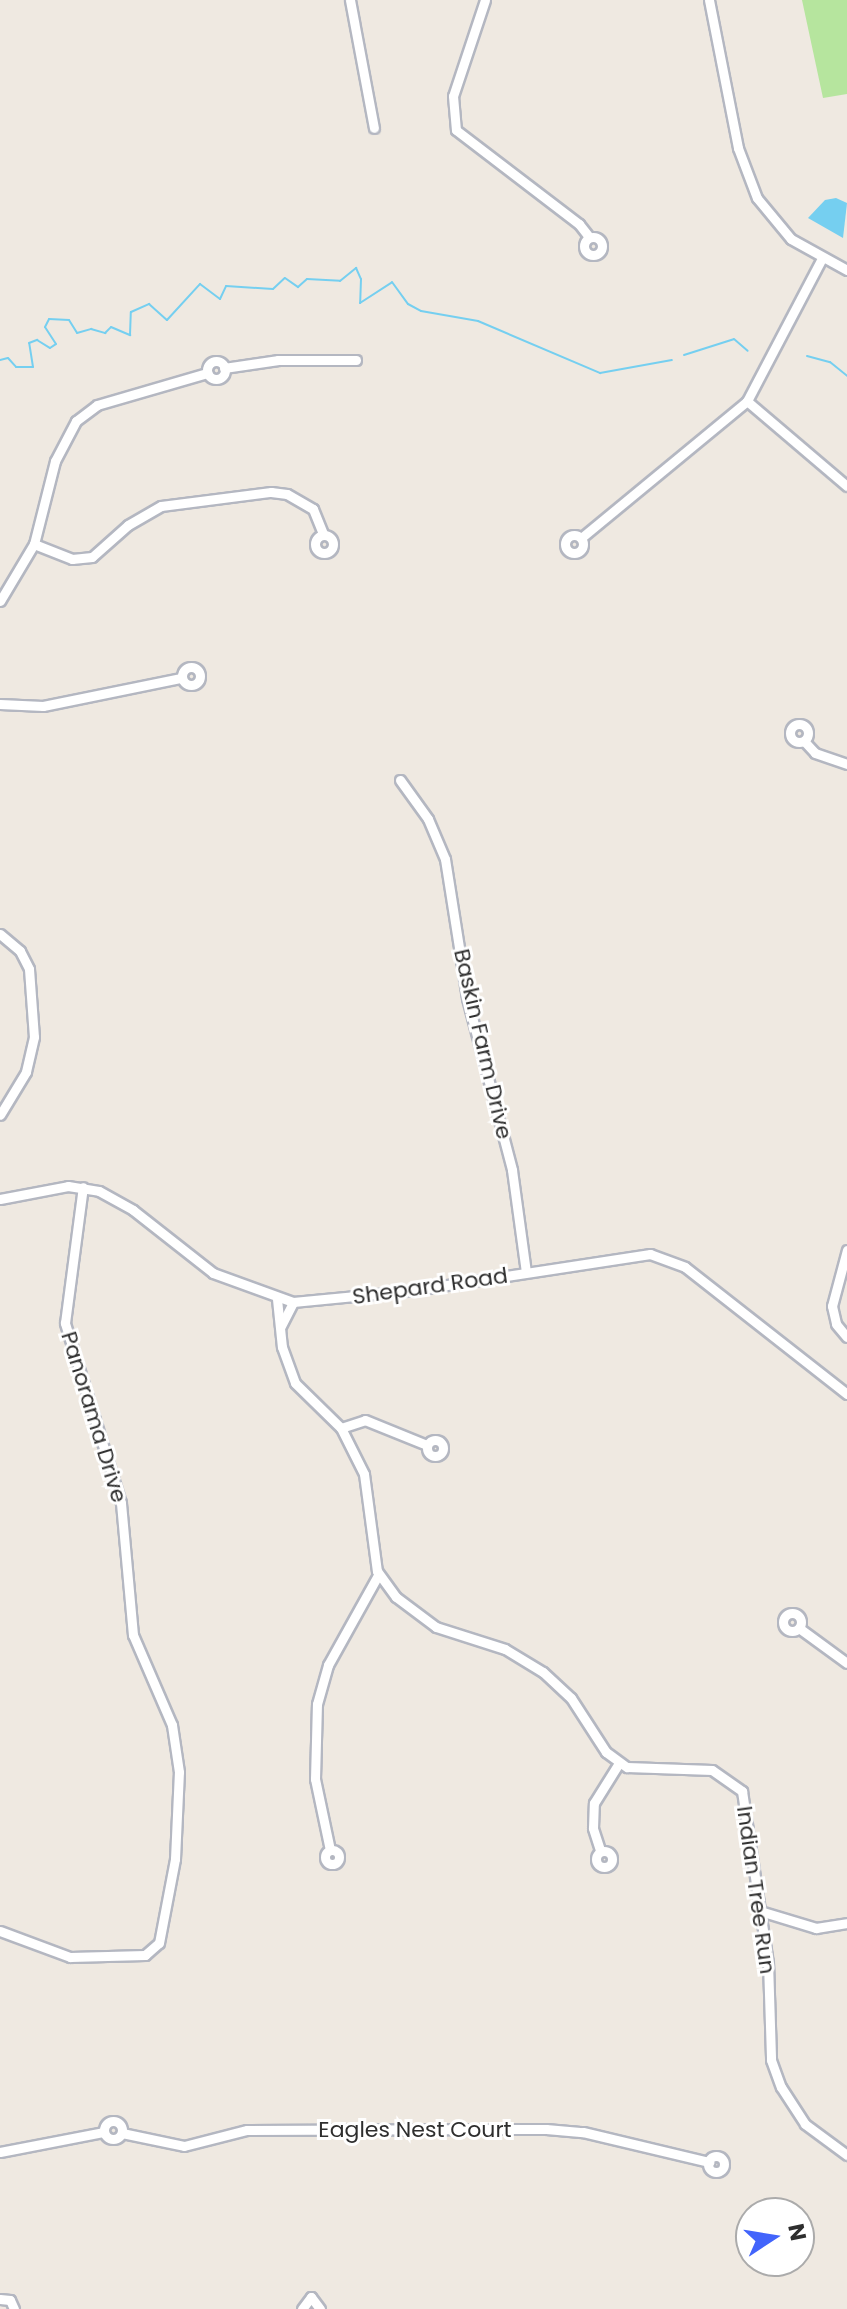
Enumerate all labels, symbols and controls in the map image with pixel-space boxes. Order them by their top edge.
street label: Baskin Farm Drive [448,946,518,1142]
street label: Shepard Road [351,1262,509,1310]
street label: Panorama Drive [55,1328,133,1506]
street label: Indian Tree Run [731,1804,781,1976]
street label: Eagles Nest Court [318,2117,512,2143]
north arrow [735,2197,815,2277]
text: N [780,2221,814,2244]

